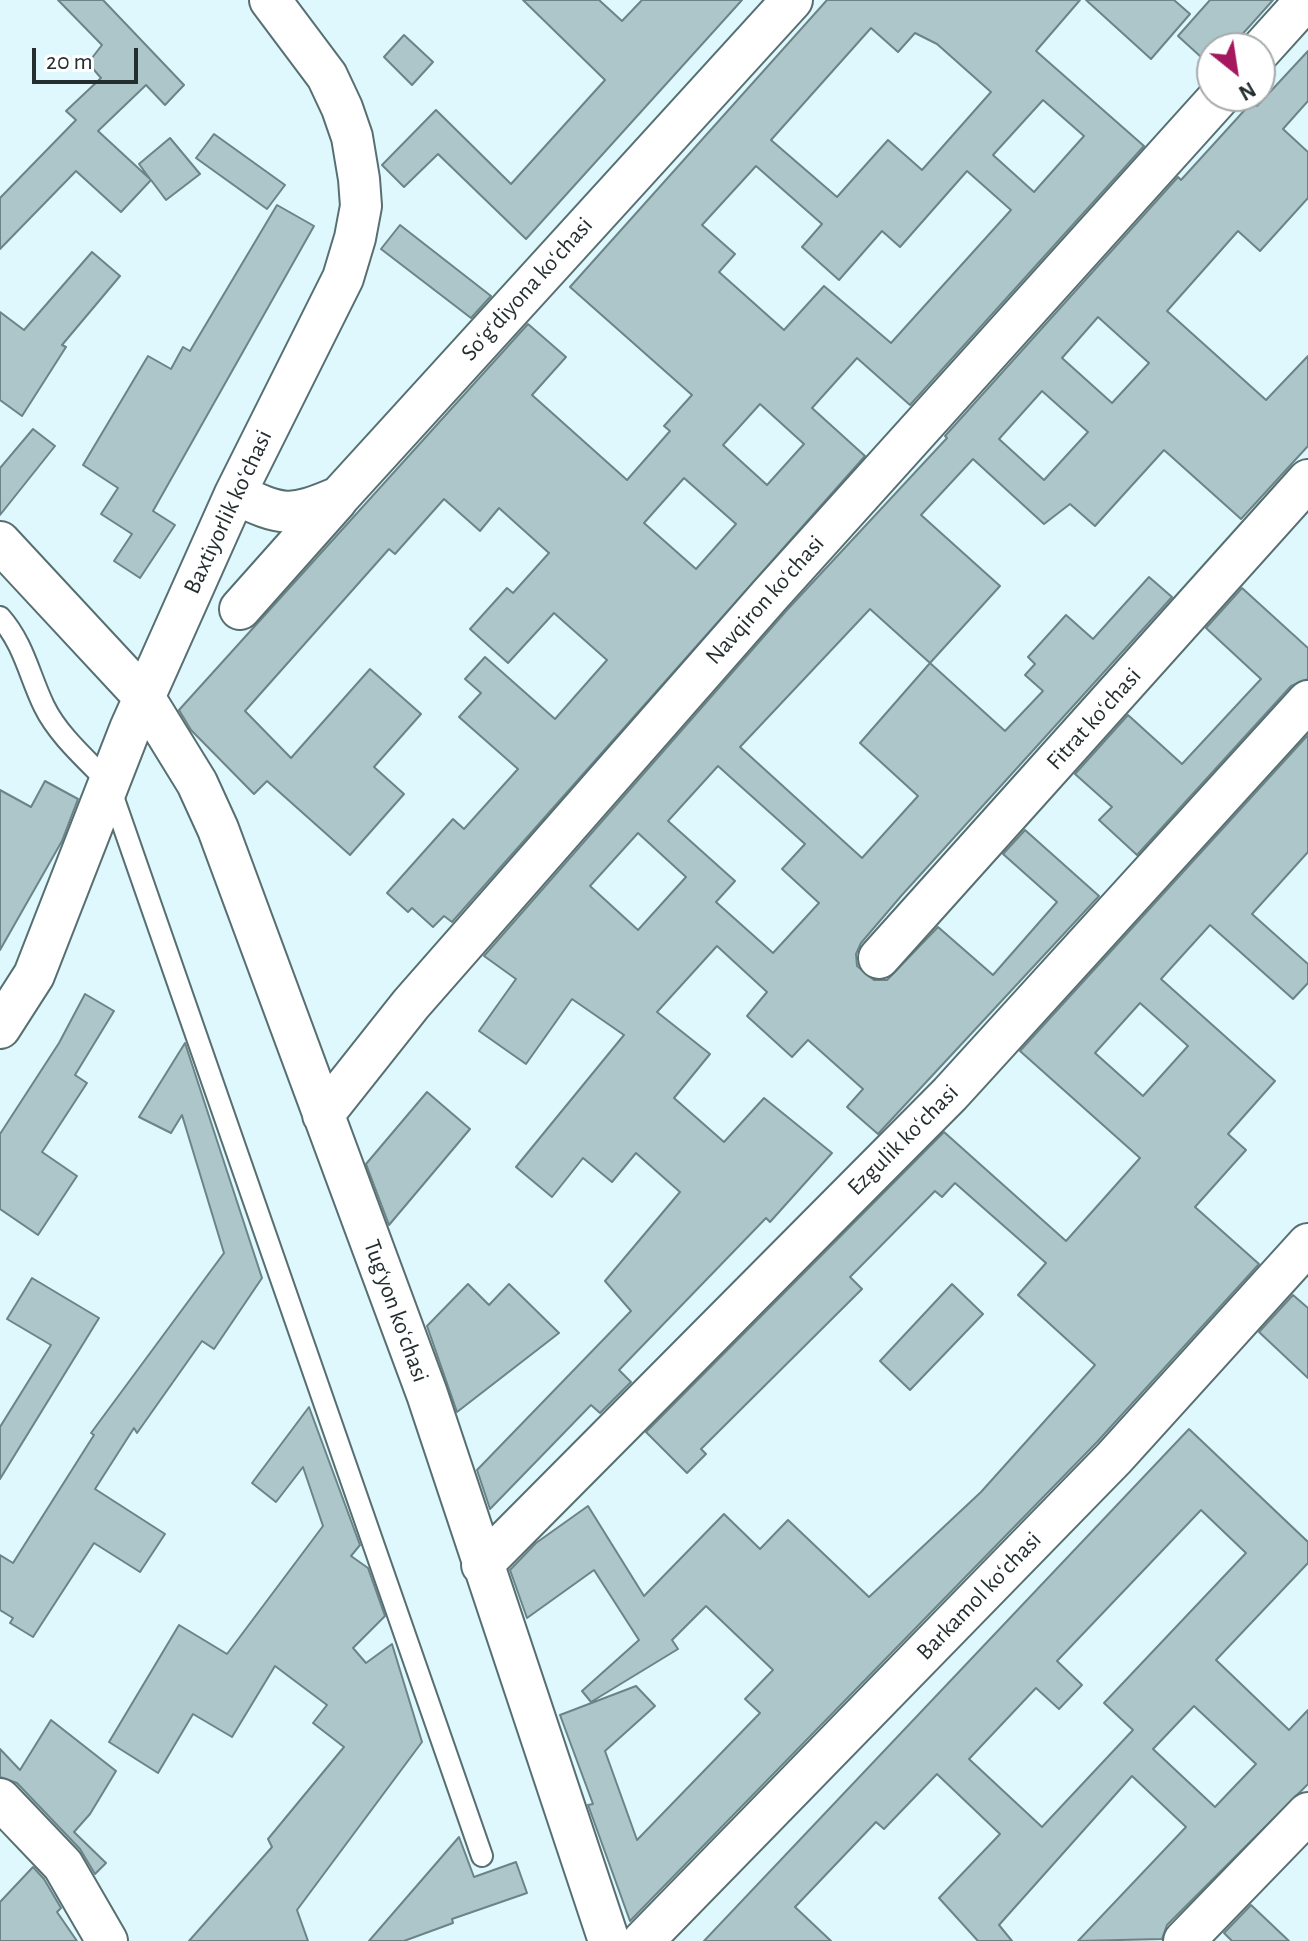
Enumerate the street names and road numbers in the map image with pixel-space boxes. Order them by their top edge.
street label: Soʻgʻdiyona koʻchasi [455,211,599,367]
street label: Baxtiyorlik koʻchasi [177,425,279,599]
street label: Navqiron koʻchasi [699,529,831,671]
street label: Fitrat koʻchasi [1040,662,1148,776]
street label: Ezgulik koʻchasi [841,1078,965,1202]
street label: Tugʻyon koʻchasi [357,1236,435,1386]
street label: Barkamol koʻchasi [910,1526,1048,1666]

